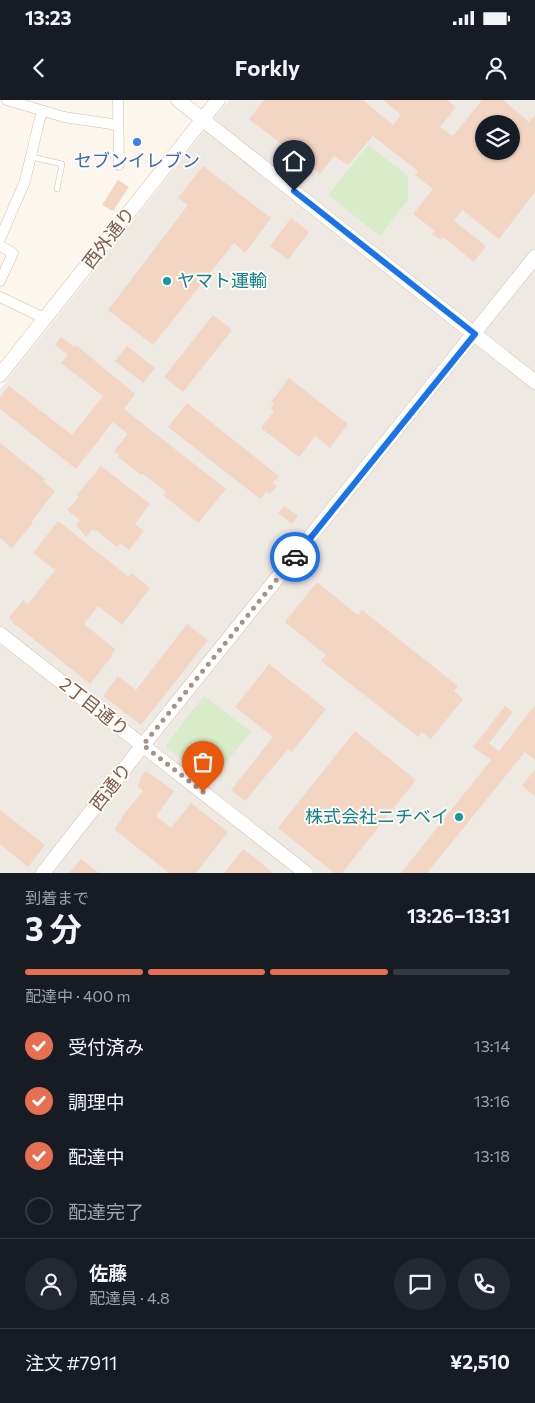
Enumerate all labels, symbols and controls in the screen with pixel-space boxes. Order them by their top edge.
text: 13:23 [25,6,72,29]
icon: back [25,54,53,82]
text: Forkly [235,54,300,81]
icon: person [482,54,510,82]
map controls [475,115,520,160]
button: layers [475,115,520,160]
marker: セブンイレブン [131,136,143,148]
pin [273,140,315,191]
icon: home [280,147,308,175]
place label: セブンイレブン [74,149,200,171]
street label: 西外通り [77,202,139,273]
place label: ヤマト運輸 [177,269,267,291]
marker: ヤマト運輸 [161,275,173,287]
courier [270,532,320,582]
icon: car [281,543,309,571]
street label: 2丁目通り [56,672,134,740]
pin [182,741,224,792]
icon: bag [189,748,217,776]
street label: 西通り [85,758,136,814]
place label: 株式会社ニチベイ [305,805,449,827]
marker: 株式会社ニチベイ [453,811,465,823]
text: 到着まで [25,888,89,907]
text: 13:26–13:31 [407,904,510,927]
text: 3 分 [25,908,82,948]
text: 配達中 · 400 m [25,986,130,1005]
icon: check [25,1032,53,1060]
text: 受付済み [68,1035,144,1058]
text: 13:14 [474,1036,510,1055]
icon: check [25,1087,53,1115]
text: 調理中 [68,1090,125,1113]
text: 13:16 [474,1091,510,1110]
icon: check [25,1142,53,1170]
text: 配達中 [68,1145,125,1168]
text: 13:18 [474,1146,510,1165]
text: 配達完了 [68,1200,144,1223]
button: person [25,1258,77,1310]
button: chat [394,1258,446,1310]
button: phone [458,1258,510,1310]
text: 佐藤 [89,1261,127,1284]
text: 配達員 · 4.8 [89,1288,170,1307]
text: ¥2,510 [450,1350,510,1373]
text: 注文 #7911 [25,1351,117,1374]

